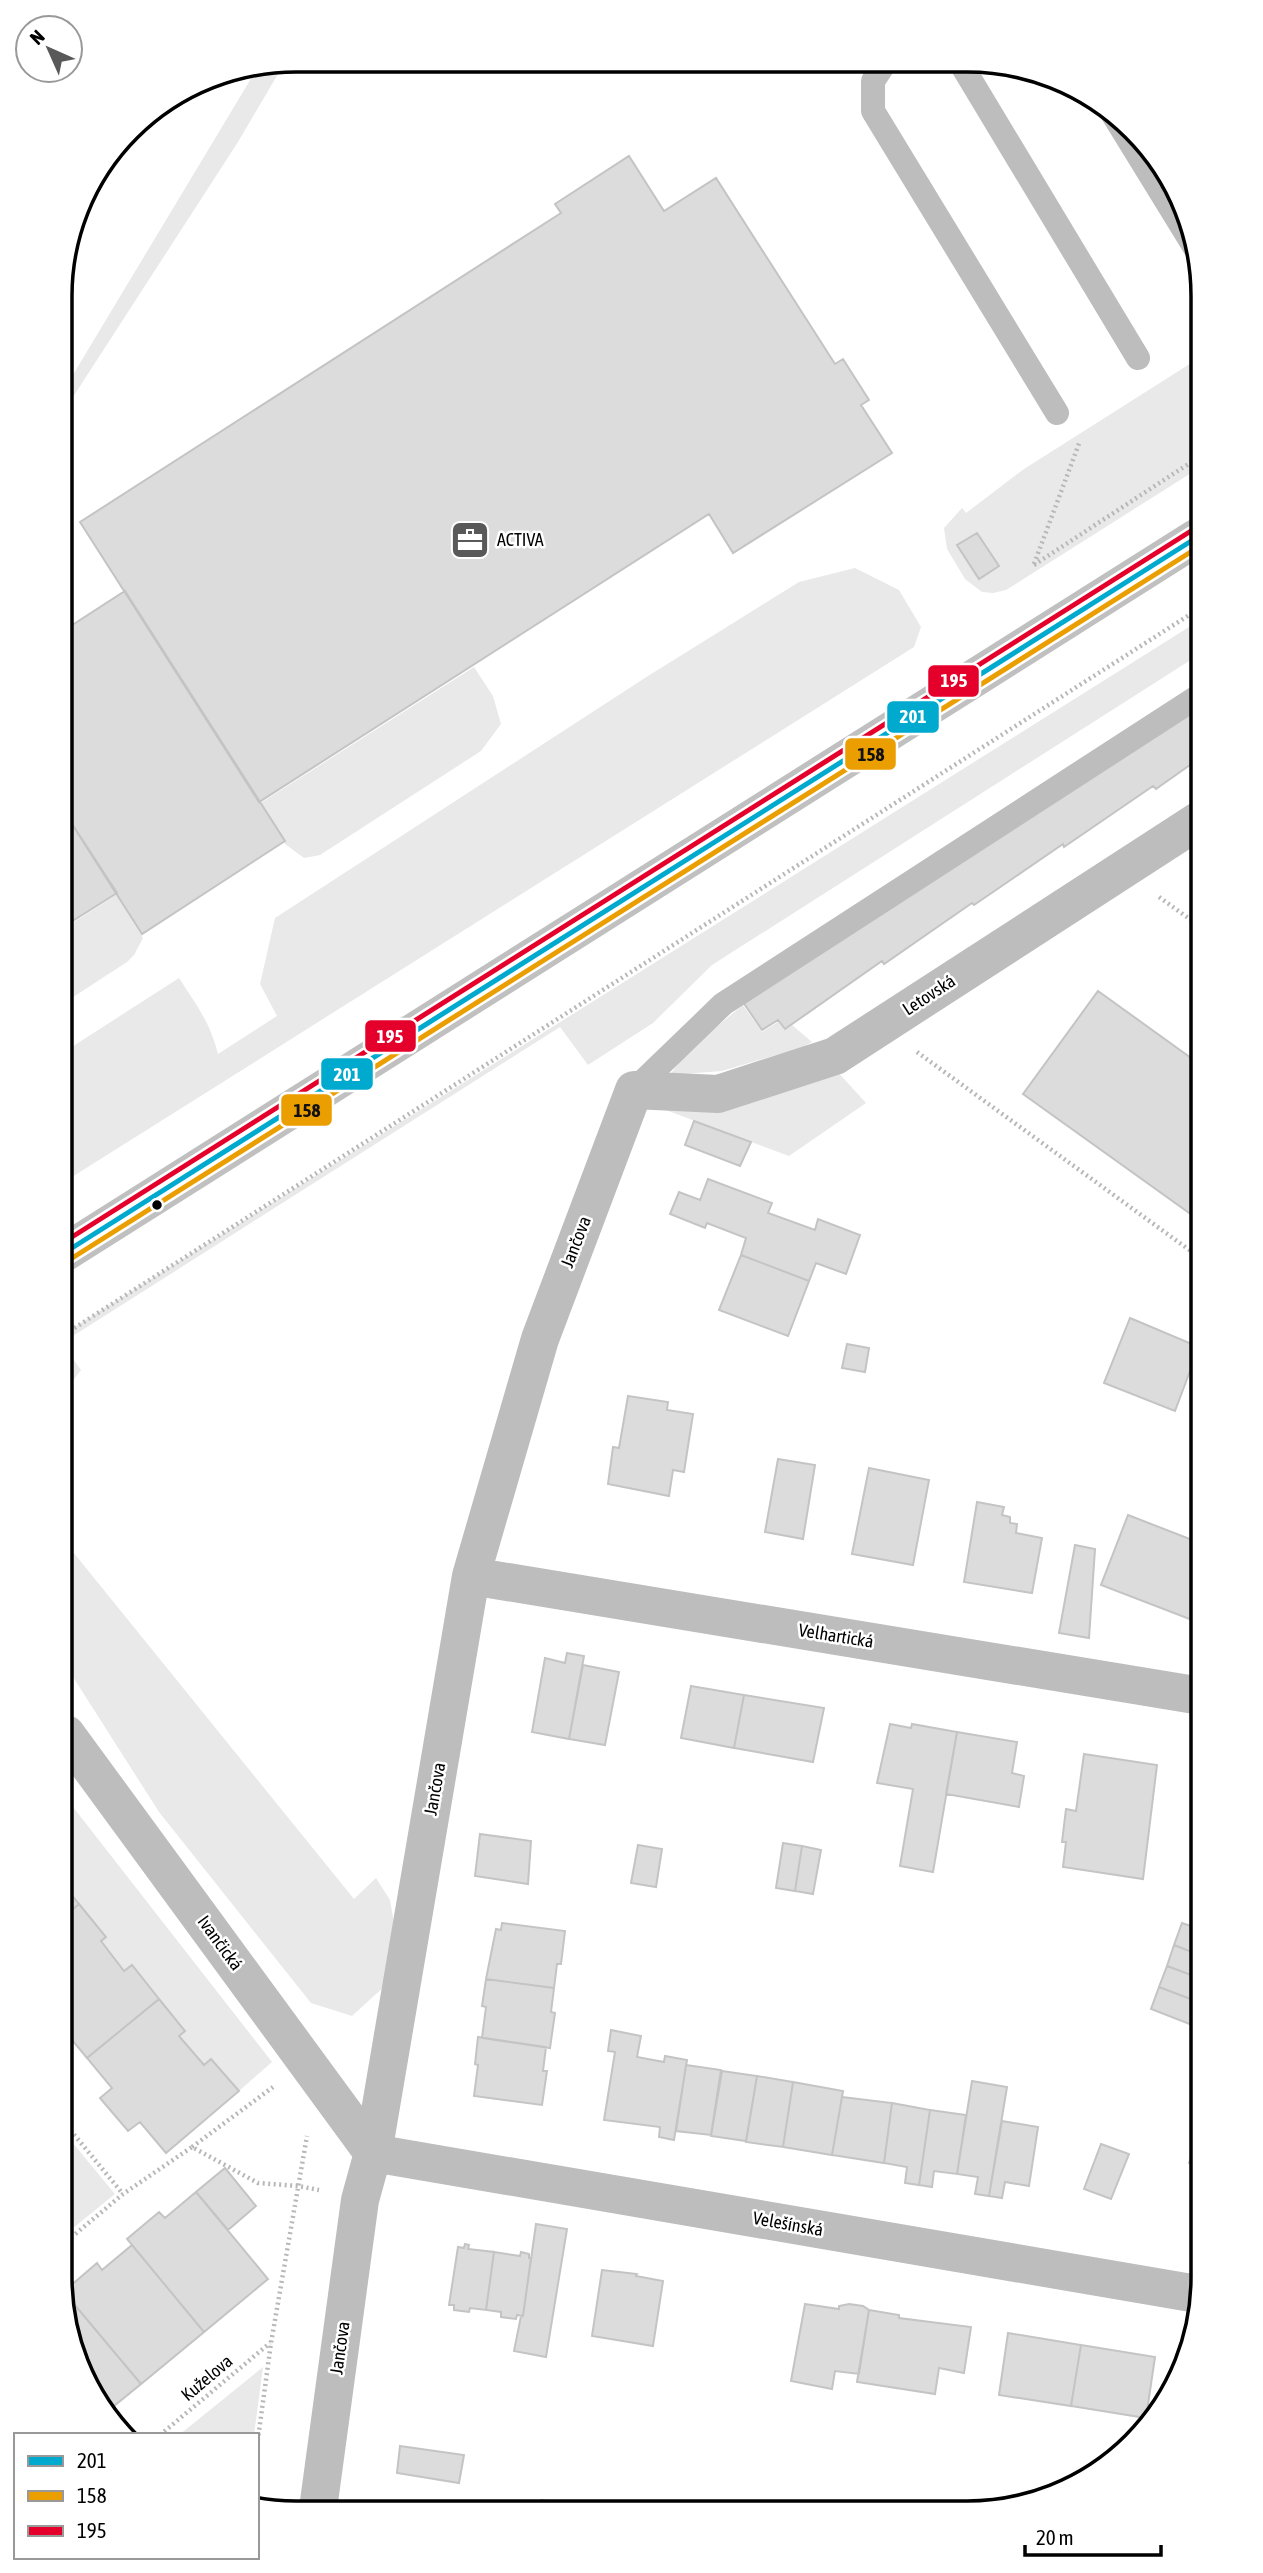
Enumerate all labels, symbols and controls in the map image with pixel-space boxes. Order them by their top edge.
north arrow [14,14,84,84]
text: N [25,25,49,49]
office icon: ACTIVA [449,519,491,561]
place label: ACTIVA [497,529,544,550]
line badge: 195 [927,664,980,698]
text: 195 [941,669,967,691]
line badge: 201 [886,700,940,734]
text: 201 [900,705,926,727]
line badge: 158 [844,737,897,771]
text: 158 [858,743,884,765]
street label: Letovská [898,970,959,1019]
line badge: 195 [364,1019,417,1053]
text: 195 [377,1025,403,1047]
line badge: 201 [320,1057,374,1091]
text: 201 [334,1063,360,1085]
line badge: 158 [280,1093,333,1127]
text: 158 [294,1099,320,1121]
unlabelled marker [150,1198,164,1212]
street label: Jančova [556,1213,595,1271]
street label: Velhartická [797,1619,875,1652]
street label: Jančova [420,1761,449,1817]
street label: Ivančická [193,1911,247,1974]
street label: Velešínská [751,2207,825,2240]
street label: Jančova [325,2320,354,2376]
street label: Kuželova [177,2350,237,2405]
legend [14,2433,259,2559]
text: 201 [77,2448,107,2472]
text: 158 [77,2483,107,2507]
scale bar [1025,2514,1162,2558]
text: 195 [77,2518,107,2542]
text: 20 m [1036,2525,1074,2549]

